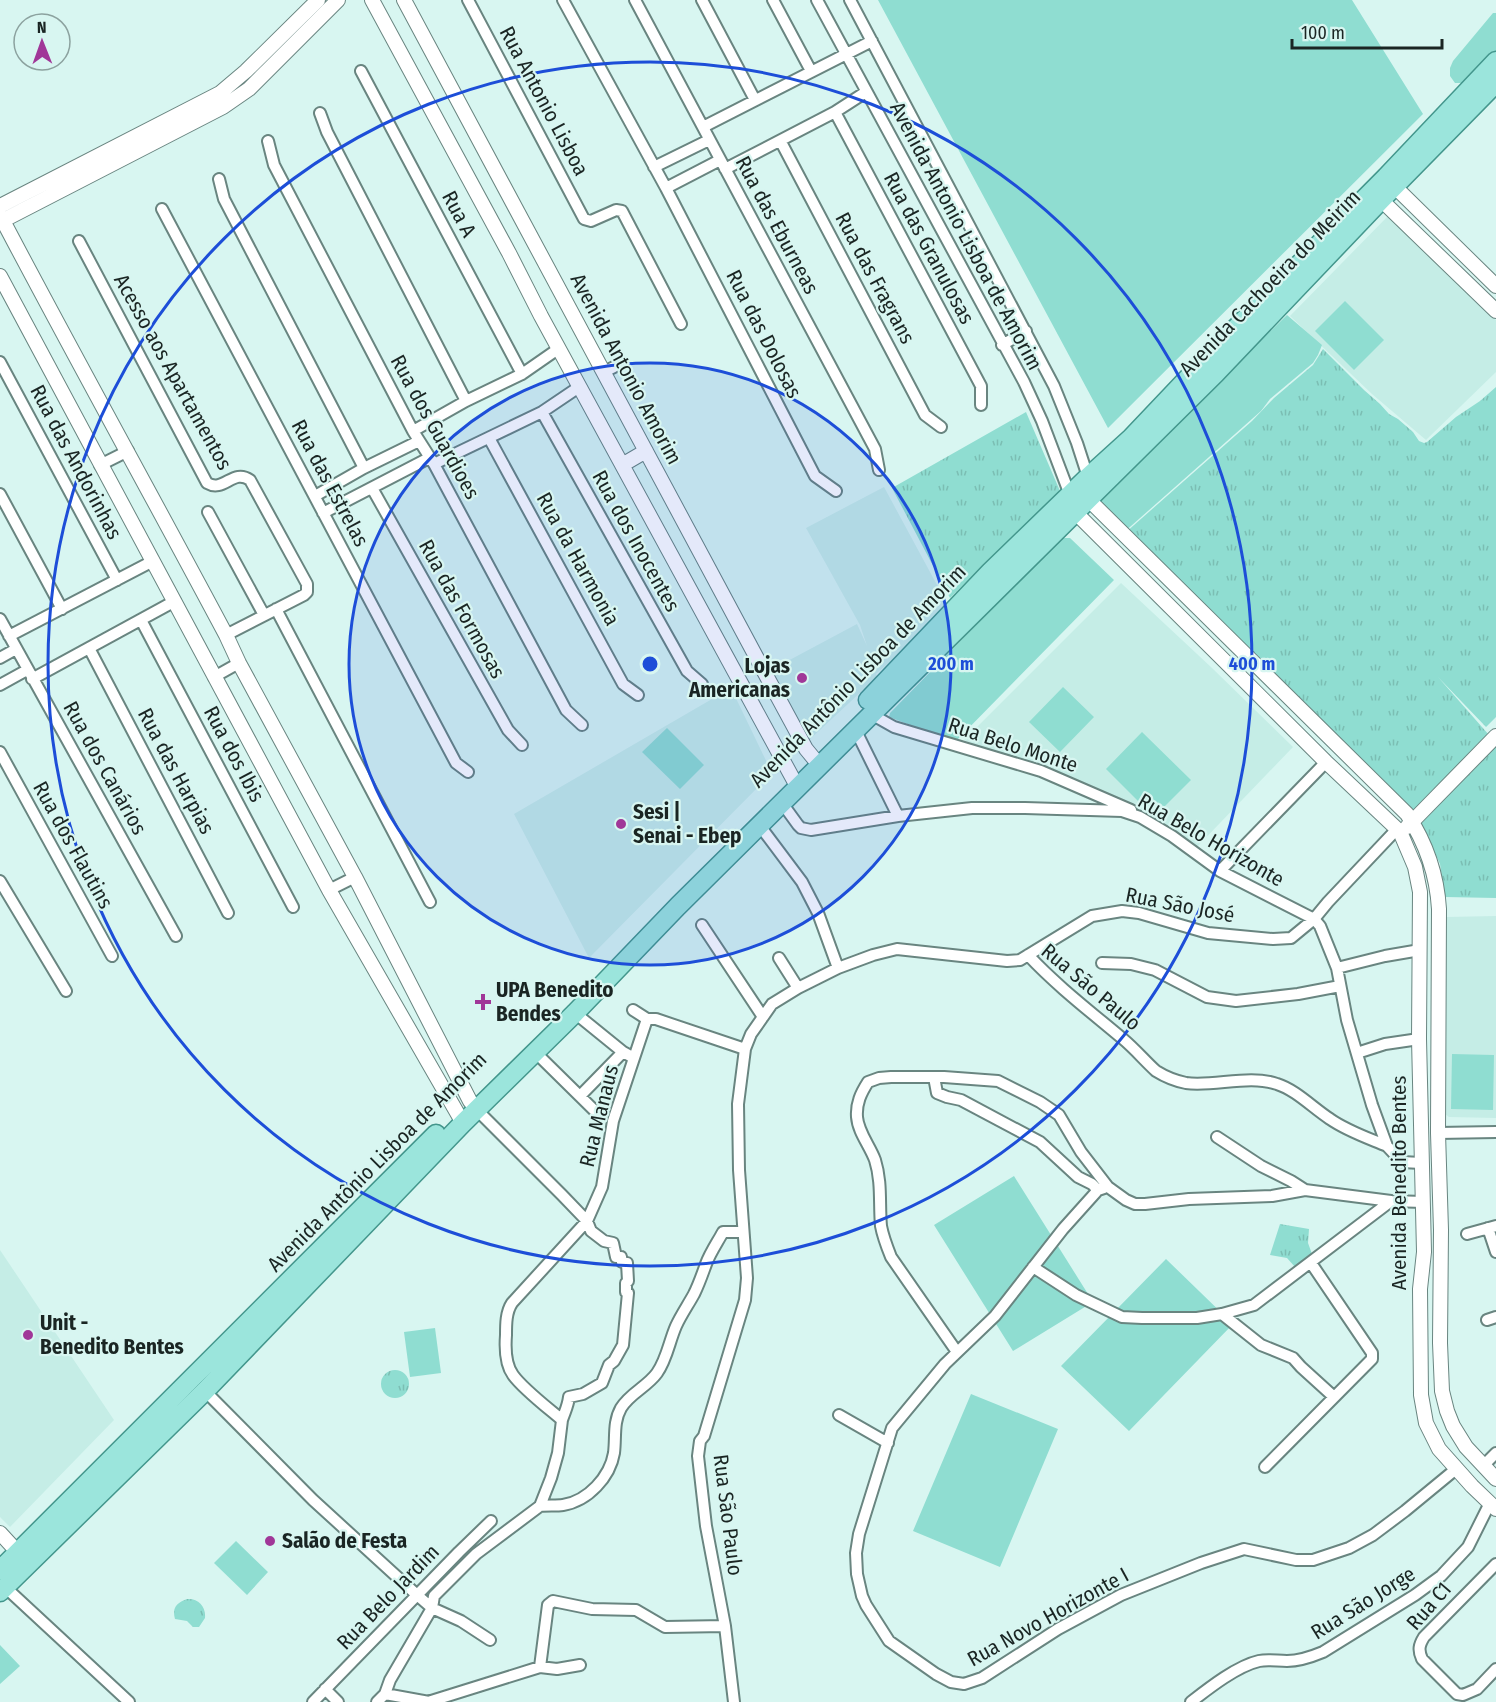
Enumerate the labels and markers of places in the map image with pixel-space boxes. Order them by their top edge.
place label: Lojas Americanas [688,653,790,703]
centre of rings [640,654,660,674]
marker: Lojas Americanas [795,671,809,685]
place label: Sesi | Senai - Ebep [633,799,741,849]
marker: Sesi | Senai - Ebep [614,817,628,831]
place label: UPA Benedito Bendes [496,977,613,1027]
marker: UPA Benedito Bendes [474,993,492,1011]
place label: Unit - Benedito Bentes [40,1310,184,1360]
marker: Unit - Benedito Bentes [21,1328,35,1342]
place label: Salão de Festa [282,1528,407,1554]
marker: Salão de Festa [263,1534,277,1548]

